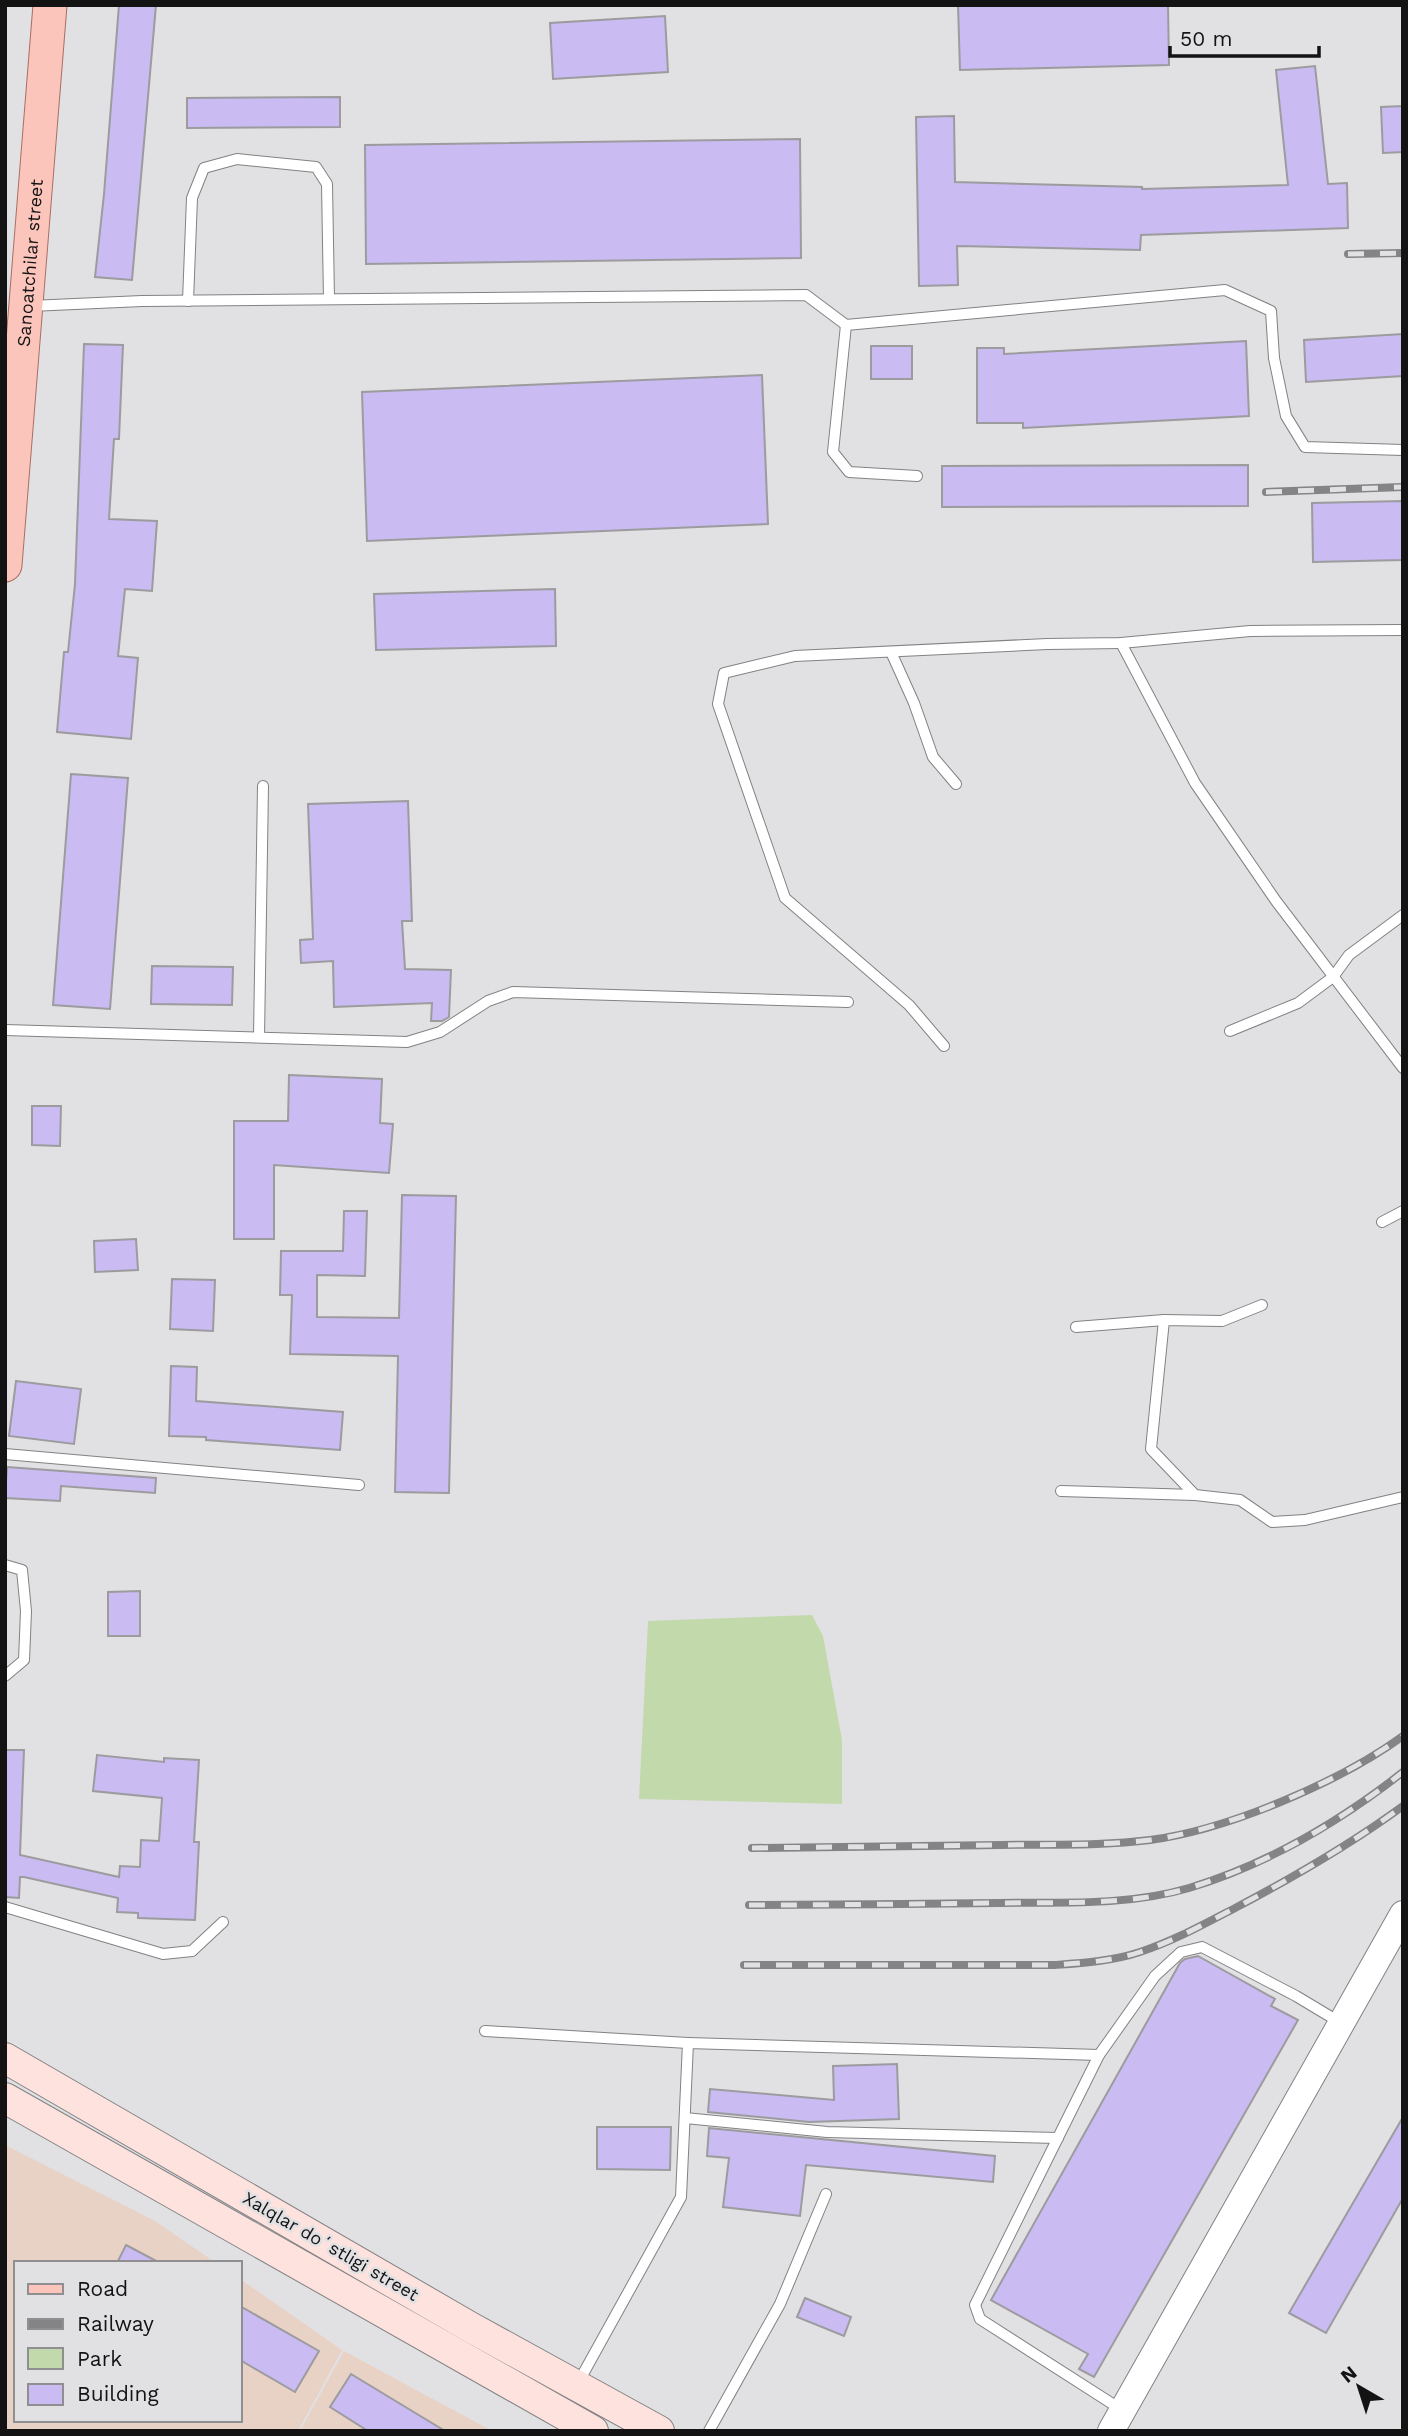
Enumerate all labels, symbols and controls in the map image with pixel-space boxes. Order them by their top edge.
scale bar [1170,14,1319,58]
text: 50 m [1180,26,1232,51]
street label: Sanoatchilar street [12,178,46,348]
street label: Xalqlar doʻstligi street [239,2187,423,2305]
legend [14,2261,242,2422]
text: Road [77,2276,128,2301]
text: Railway [77,2311,154,2336]
text: Park [77,2346,122,2371]
north arrow [1324,2352,1394,2422]
text: N [1336,2361,1361,2388]
text: Building [77,2381,159,2406]

